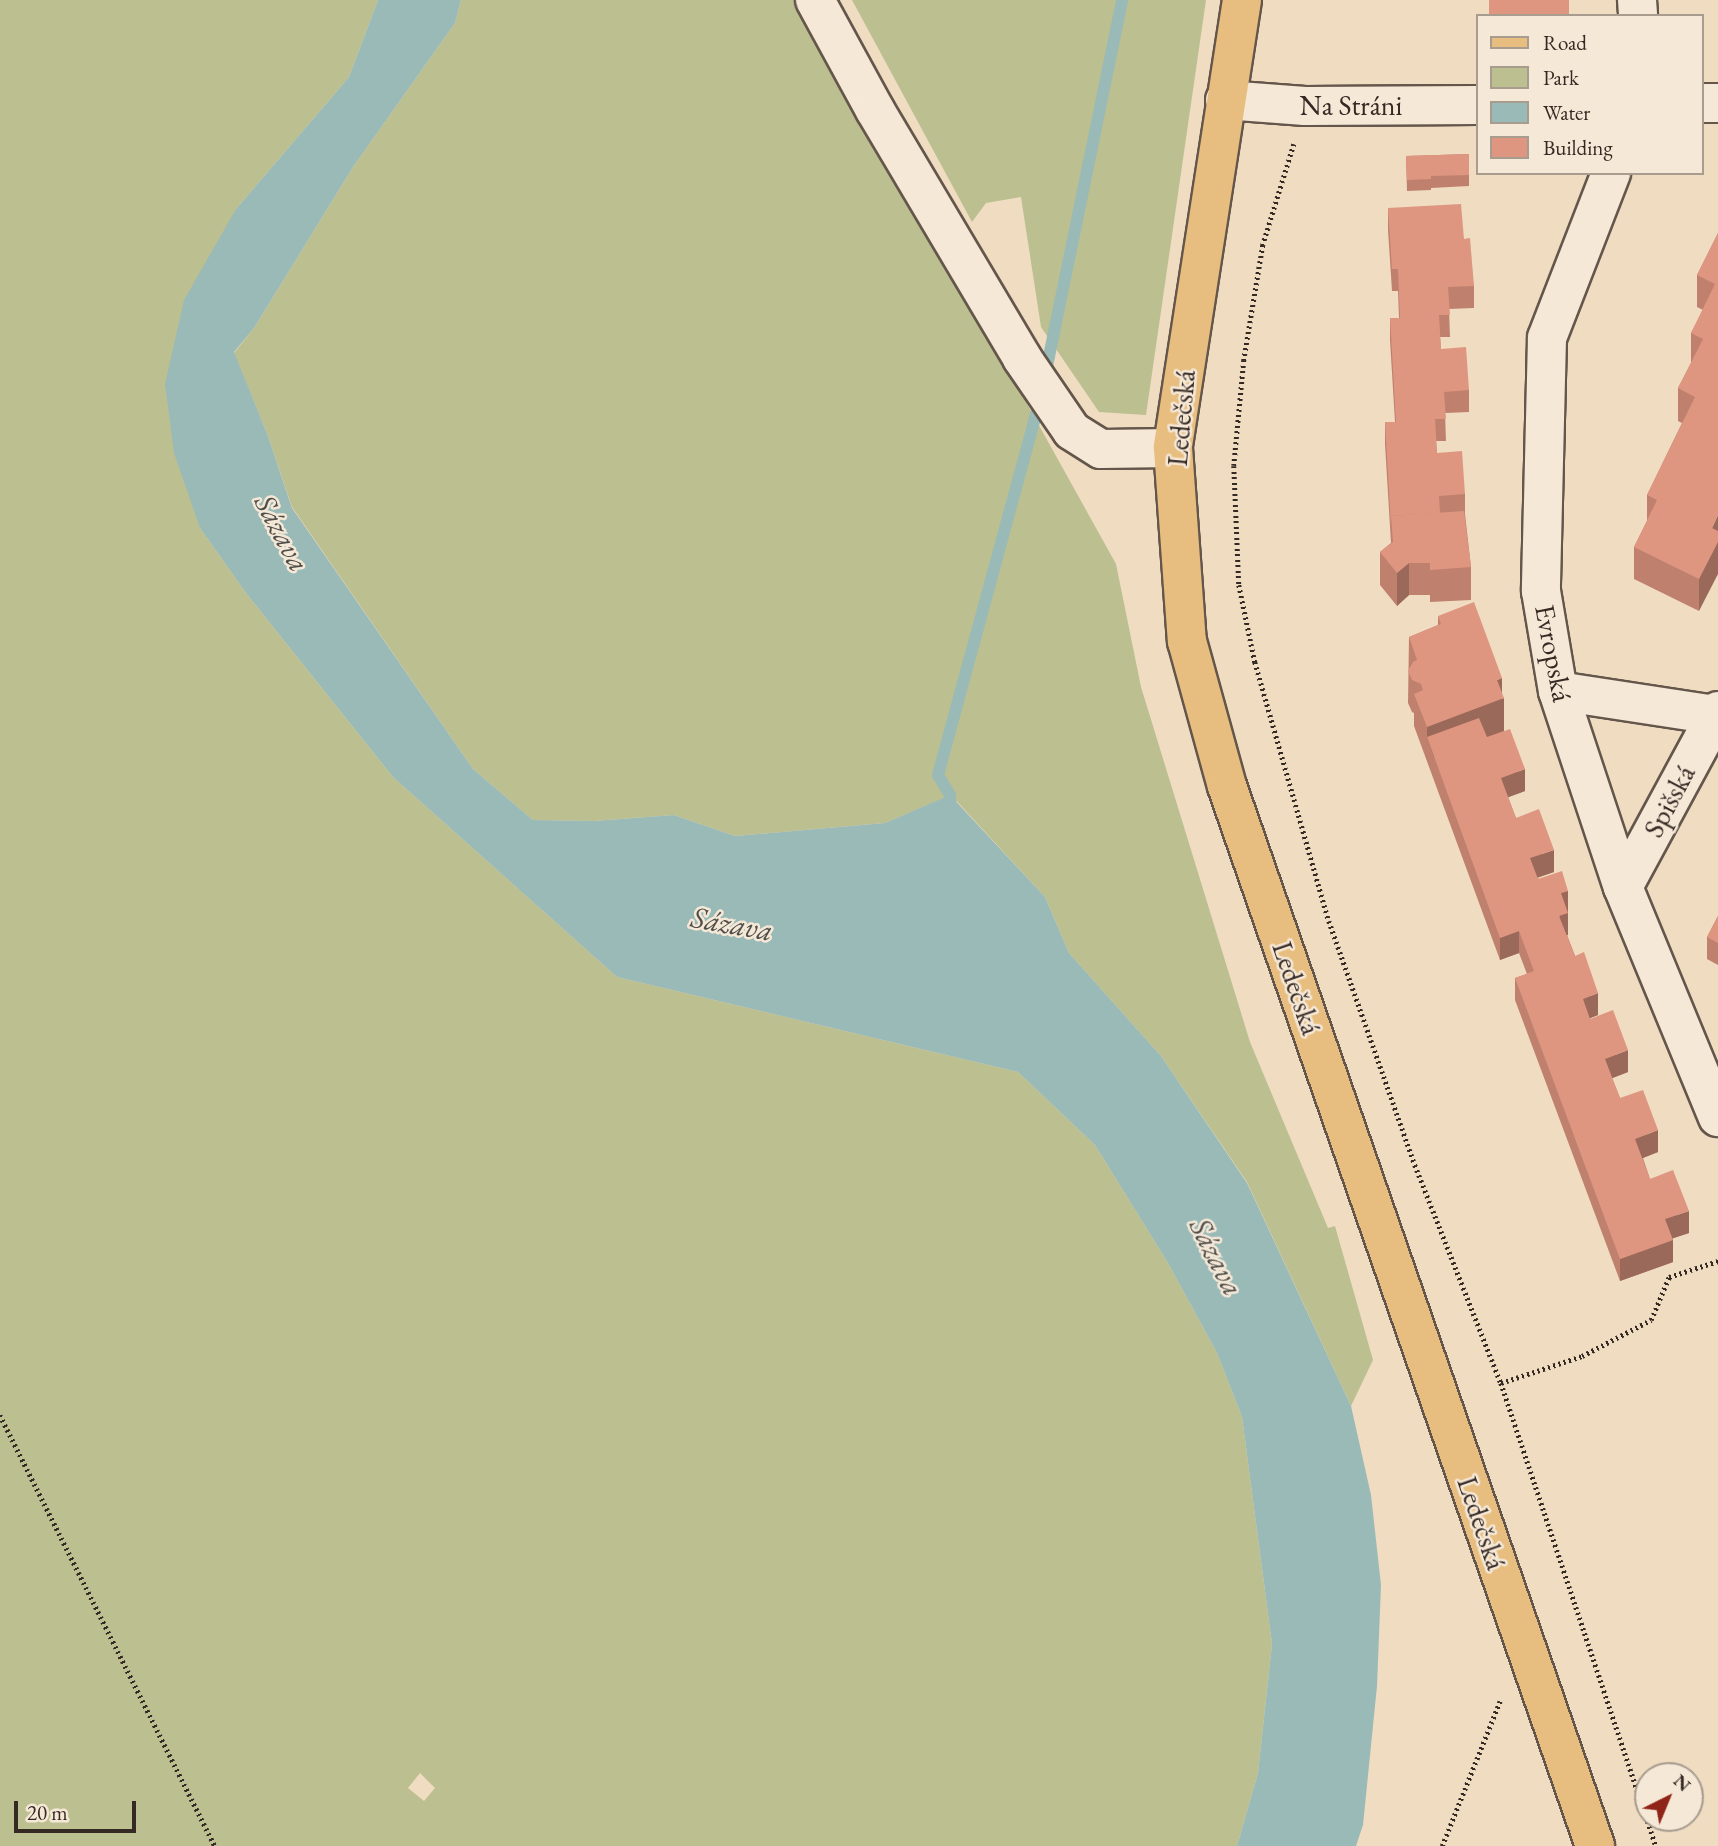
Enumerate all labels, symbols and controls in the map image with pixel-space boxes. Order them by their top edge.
legend [1476,14,1704,175]
text: Road [1543,29,1587,56]
text: Park [1543,64,1579,91]
street label: Na Stráni [1300,88,1402,122]
text: Water [1543,99,1590,126]
text: Building [1543,134,1613,161]
street label: Ledečská [1160,368,1202,468]
water label: Sázava [247,488,317,578]
street label: Evropská [1528,602,1580,704]
street label: Spišská [1636,759,1702,843]
water label: Sázava [688,899,776,949]
street label: Ledečská [1265,937,1329,1039]
water label: Sázava [1181,1212,1251,1302]
street label: Ledečská [1450,1472,1514,1574]
north arrow [1634,1762,1704,1832]
text: N [1668,1768,1696,1797]
scale bar [18,1786,140,1830]
text: 20 m [27,1799,68,1826]

